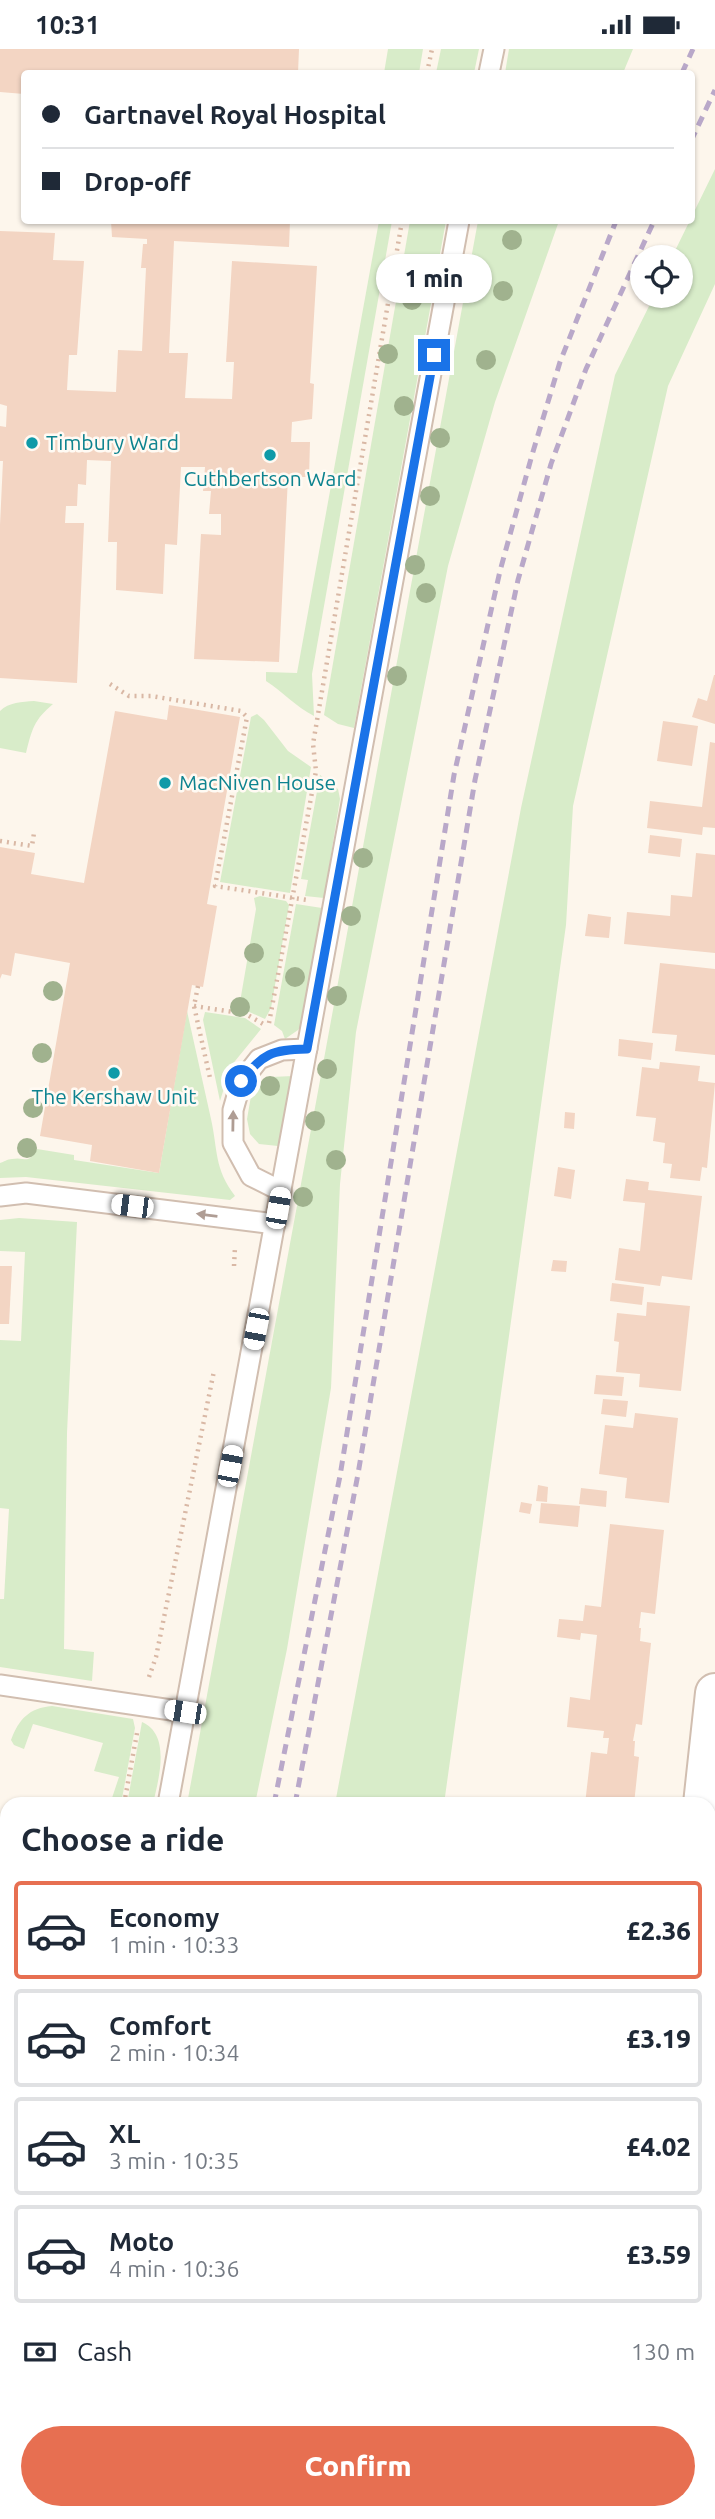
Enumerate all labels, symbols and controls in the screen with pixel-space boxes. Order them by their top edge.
text: 10:31 [35,10,100,39]
text: Gartnavel Royal Hospital [84,100,386,129]
text: Drop-off [84,167,191,196]
map controls [630,245,693,308]
button: locate [630,245,693,308]
callout: 1 min [376,253,492,303]
text: 1 min [405,266,463,291]
route end [418,339,450,371]
place label: Timbury Ward [46,430,179,454]
marker: Timbury Ward [24,435,40,451]
marker: Cuthbertson Ward [262,447,278,463]
place label: Cuthbertson Ward [183,466,357,490]
place label: MacNiven House [179,770,336,794]
marker: MacNiven House [157,775,173,791]
marker: The Kershaw Unit [106,1065,122,1081]
route start [225,1065,257,1097]
place label: The Kershaw Unit [32,1084,196,1108]
one-way arrow [228,1110,239,1132]
car [265,1185,292,1231]
car [110,1193,155,1219]
one-way arrow [196,1209,218,1220]
car [242,1306,271,1352]
car [216,1443,245,1489]
car [163,1698,208,1726]
text: Choose a ride [21,1821,224,1857]
icon: car [25,1899,88,1962]
text: Economy [109,1903,219,1932]
text: £2.36 [626,1916,691,1945]
text: 1 min · 10:33 [109,1932,240,1957]
icon: car [25,2007,88,2070]
text: Comfort [109,2011,212,2040]
text: £3.19 [626,2024,691,2053]
text: 2 min · 10:34 [109,2040,240,2065]
icon: car [25,2115,88,2178]
text: XL [109,2119,140,2148]
text: £4.02 [626,2132,691,2161]
text: 3 min · 10:35 [109,2148,240,2173]
icon: car [25,2223,88,2286]
text: Moto [109,2227,174,2256]
text: £3.59 [626,2240,691,2269]
text: 4 min · 10:36 [109,2256,240,2281]
icon: cash [21,2333,59,2371]
text: Cash [77,2337,132,2366]
text: 130 m [631,2339,695,2364]
button: Confirm [21,2426,695,2506]

